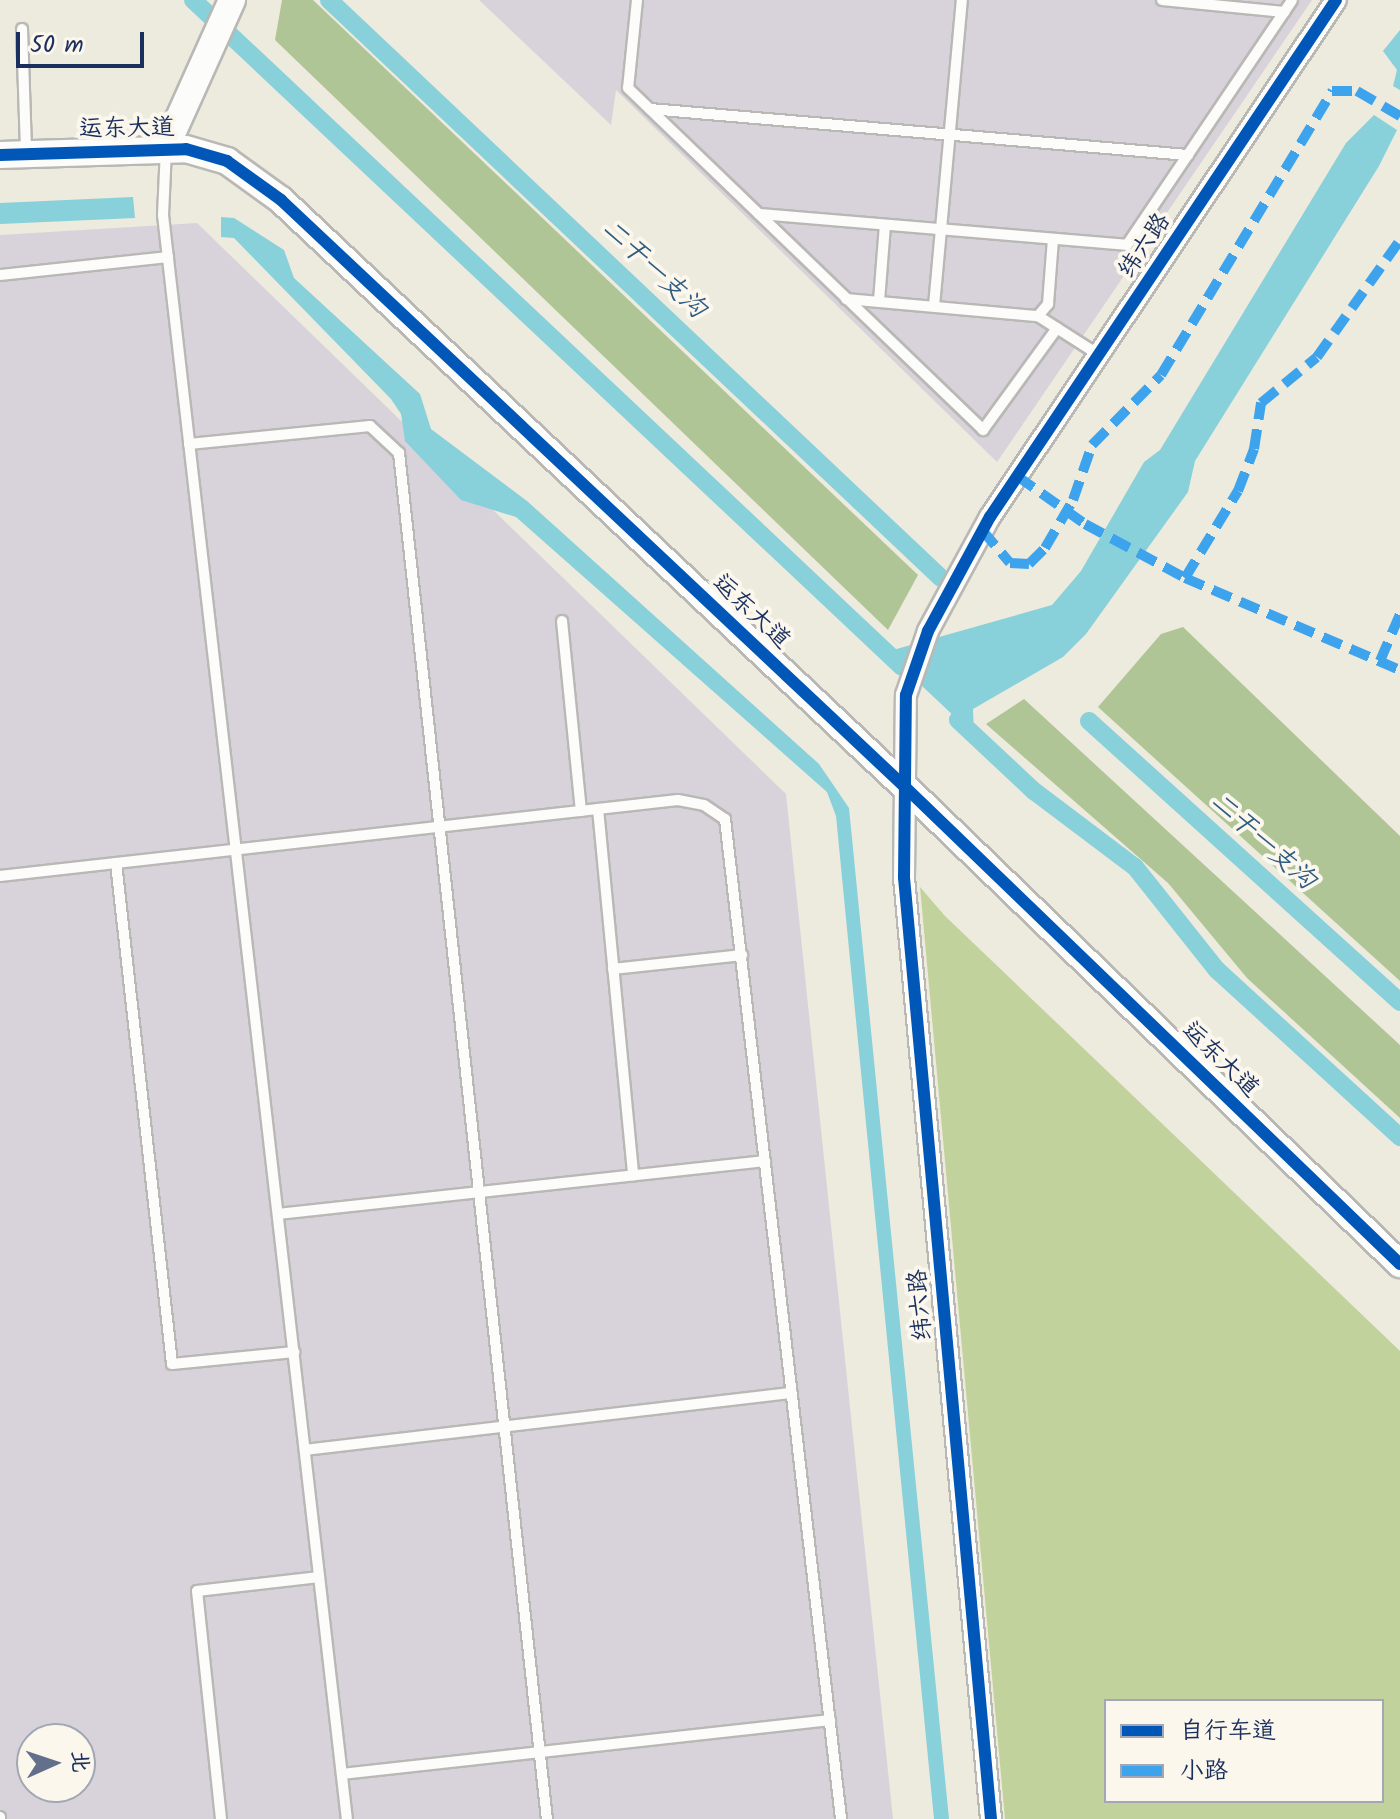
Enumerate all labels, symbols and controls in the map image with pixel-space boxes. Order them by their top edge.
scale bar [20,16,148,66]
text: 50 m [30,26,84,65]
street label: 运东大道 [79,114,175,144]
street label: 纬六路 [1113,208,1177,284]
water label: 二干一支沟 [595,214,711,326]
street label: 运东大道 [706,569,796,655]
water label: 二干一支沟 [1203,787,1321,897]
street label: 运东大道 [1175,1016,1265,1104]
street label: 纬六路 [904,1268,938,1342]
legend [1104,1699,1384,1803]
text: 自行车道 [1180,1712,1276,1751]
north arrow [16,1723,96,1803]
text: 北 [60,1750,97,1774]
text: 小路 [1180,1752,1228,1791]

